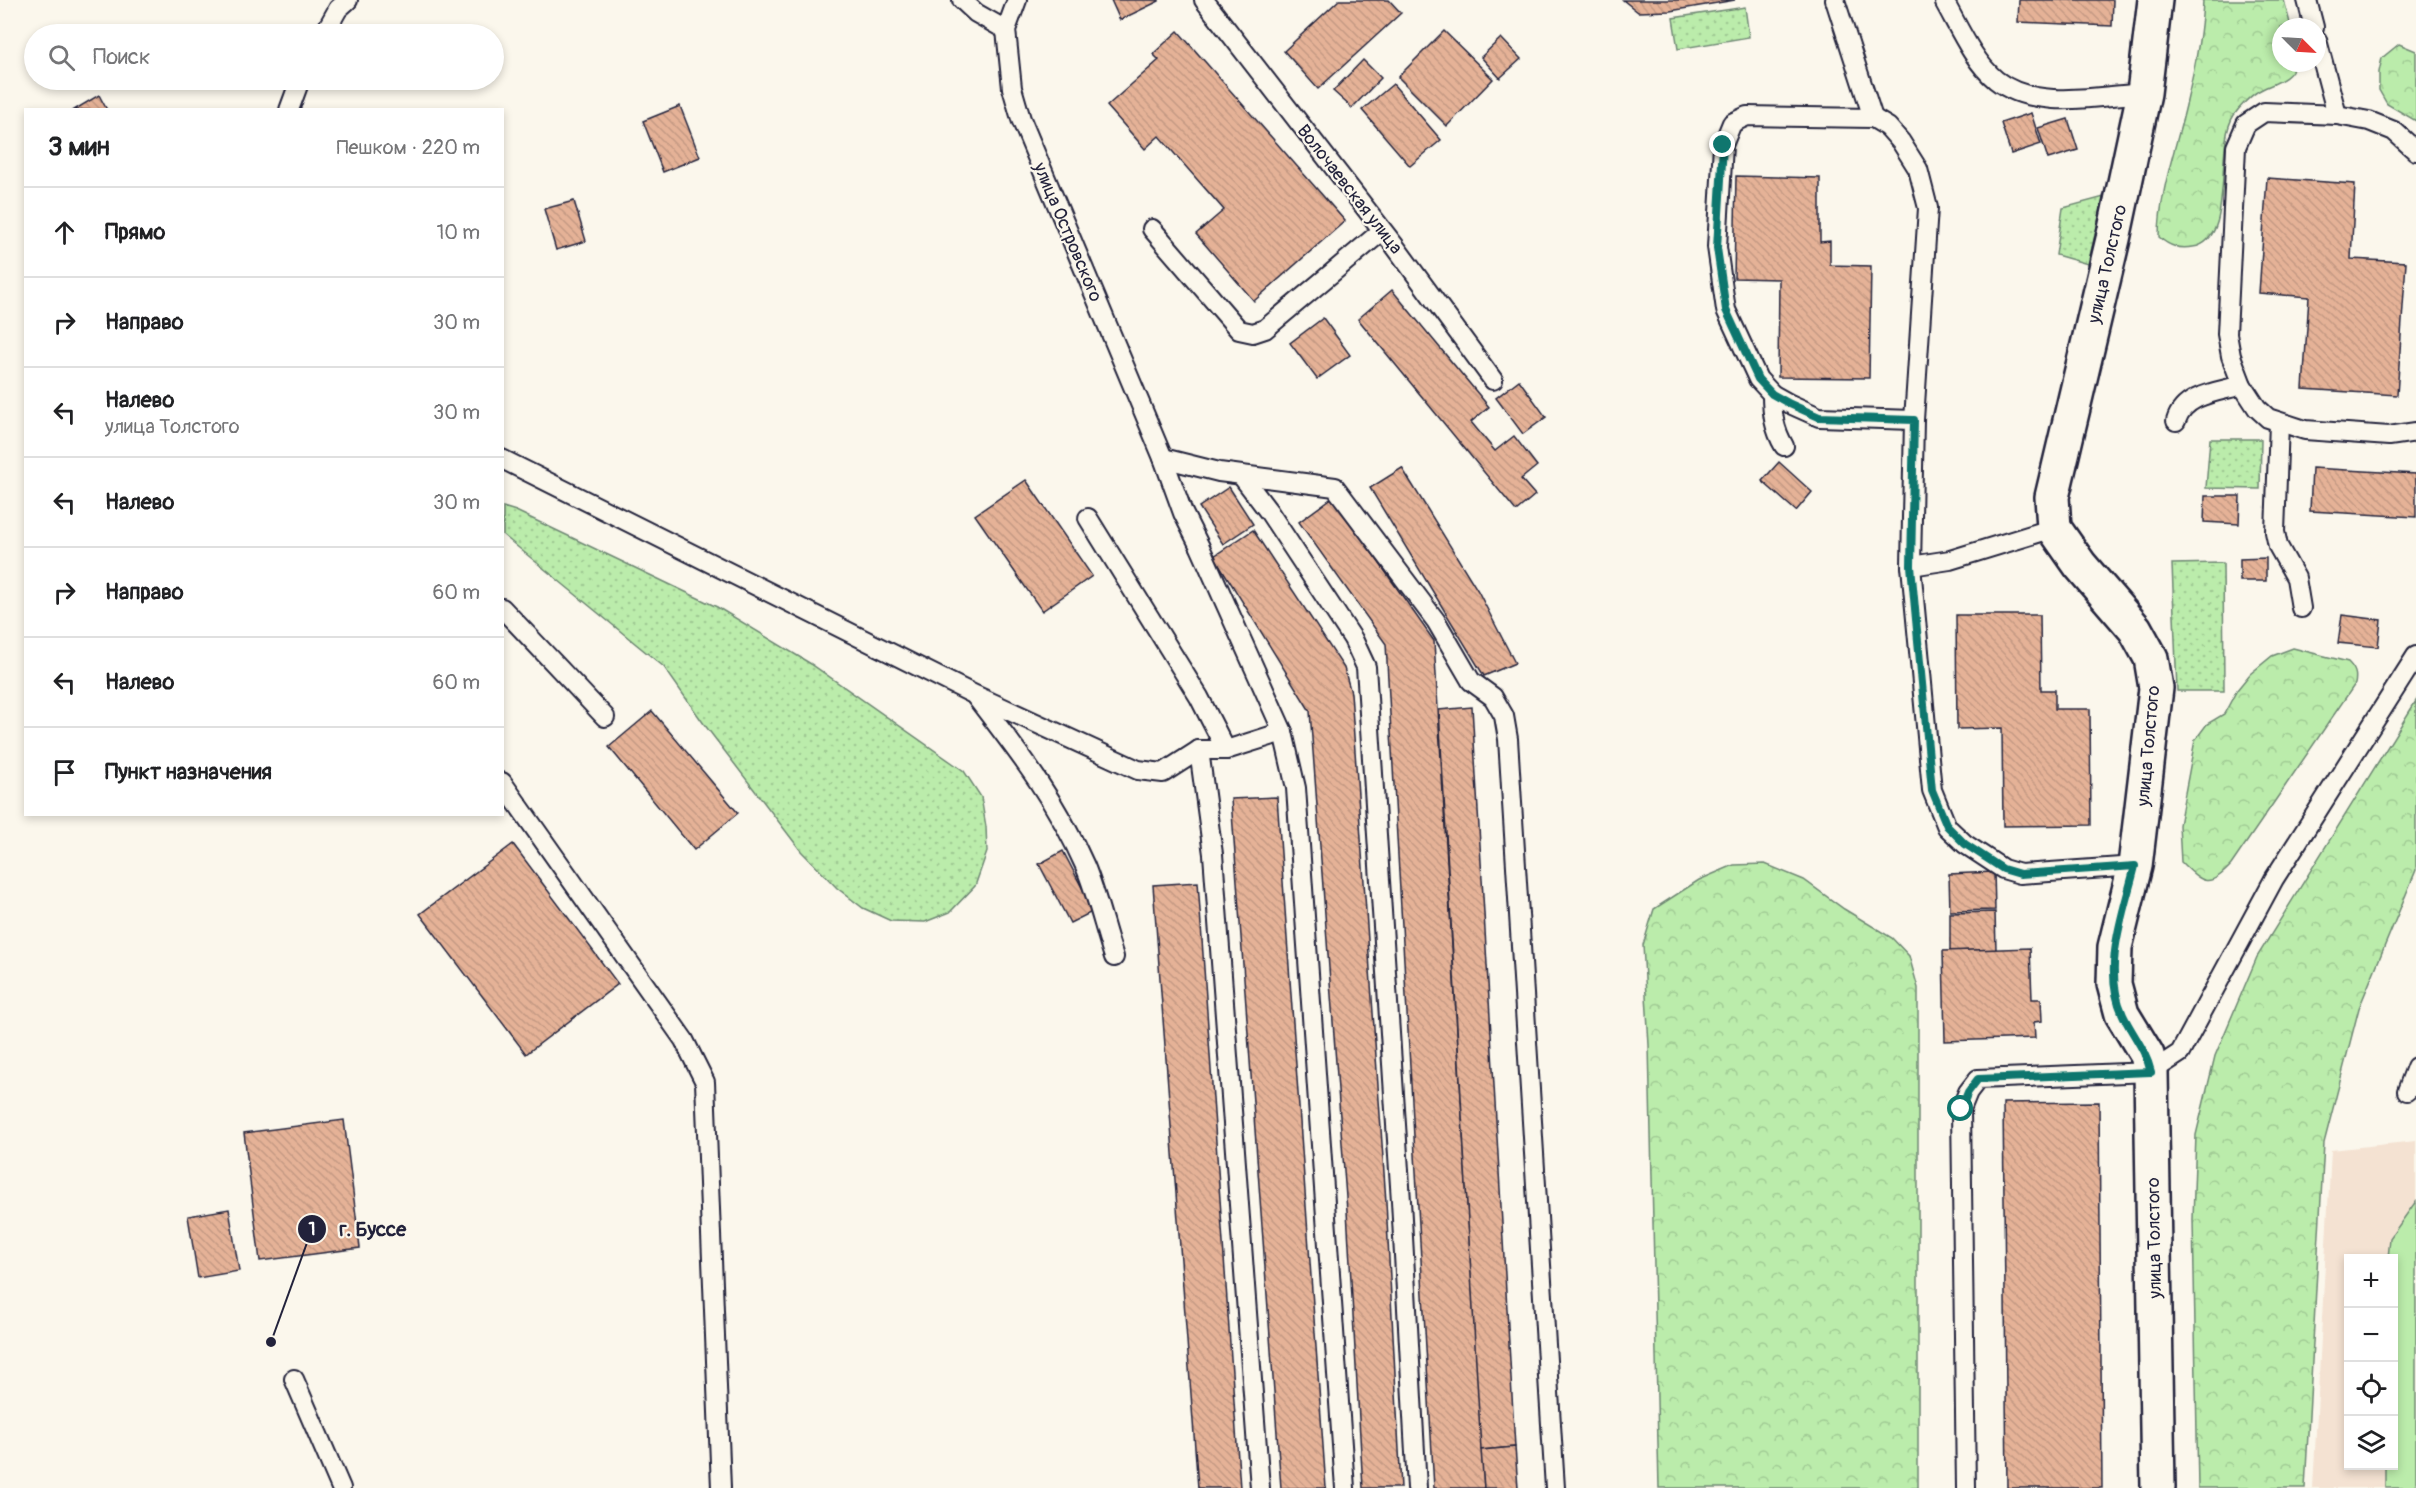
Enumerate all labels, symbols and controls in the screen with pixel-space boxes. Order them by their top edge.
north arrow [2272,18,2326,72]
search box [24,24,504,90]
icon: search [45,41,78,74]
text: Поиск [93,43,150,71]
street label: Волочаевская улица [1292,120,1407,259]
text: 3 мин [48,131,110,163]
route end [1709,131,1735,157]
text: Пешком · 220 m [336,135,480,160]
street label: улица Островского [1027,158,1107,306]
street label: улица Толстого [2082,202,2132,327]
icon: ahead [48,216,81,249]
text: Прямо [105,218,165,246]
text: 10 m [436,220,480,245]
icon: right [48,306,81,339]
text: Направо [105,308,184,336]
text: 30 m [433,310,480,335]
text: Налево [105,386,174,414]
icon: left [48,396,81,429]
text: 30 m [433,400,480,425]
text: улица Толстого [105,414,240,439]
icon: left [48,486,81,519]
text: Налево [105,488,174,516]
text: 30 m [433,490,480,515]
icon: right [48,576,81,609]
text: Направо [105,578,184,606]
text: 60 m [433,580,480,605]
icon: left [48,666,81,699]
text: Налево [105,668,174,696]
text: 60 m [433,670,480,695]
street label: улица Толстого [2132,684,2165,808]
icon: arrive [48,756,81,789]
text: Пункт назначения [105,758,272,786]
route start [1947,1095,1973,1121]
street label: улица Толстого [2142,1177,2167,1300]
callout: г. Буссе [297,1210,418,1248]
text: г. Буссе [339,1217,407,1242]
text: 1 [308,1218,316,1241]
map controls [2344,1254,2398,1470]
button: + [2344,1254,2398,1308]
button: − [2344,1308,2398,1362]
button: locate [2344,1362,2398,1416]
button: layers [2344,1416,2398,1470]

